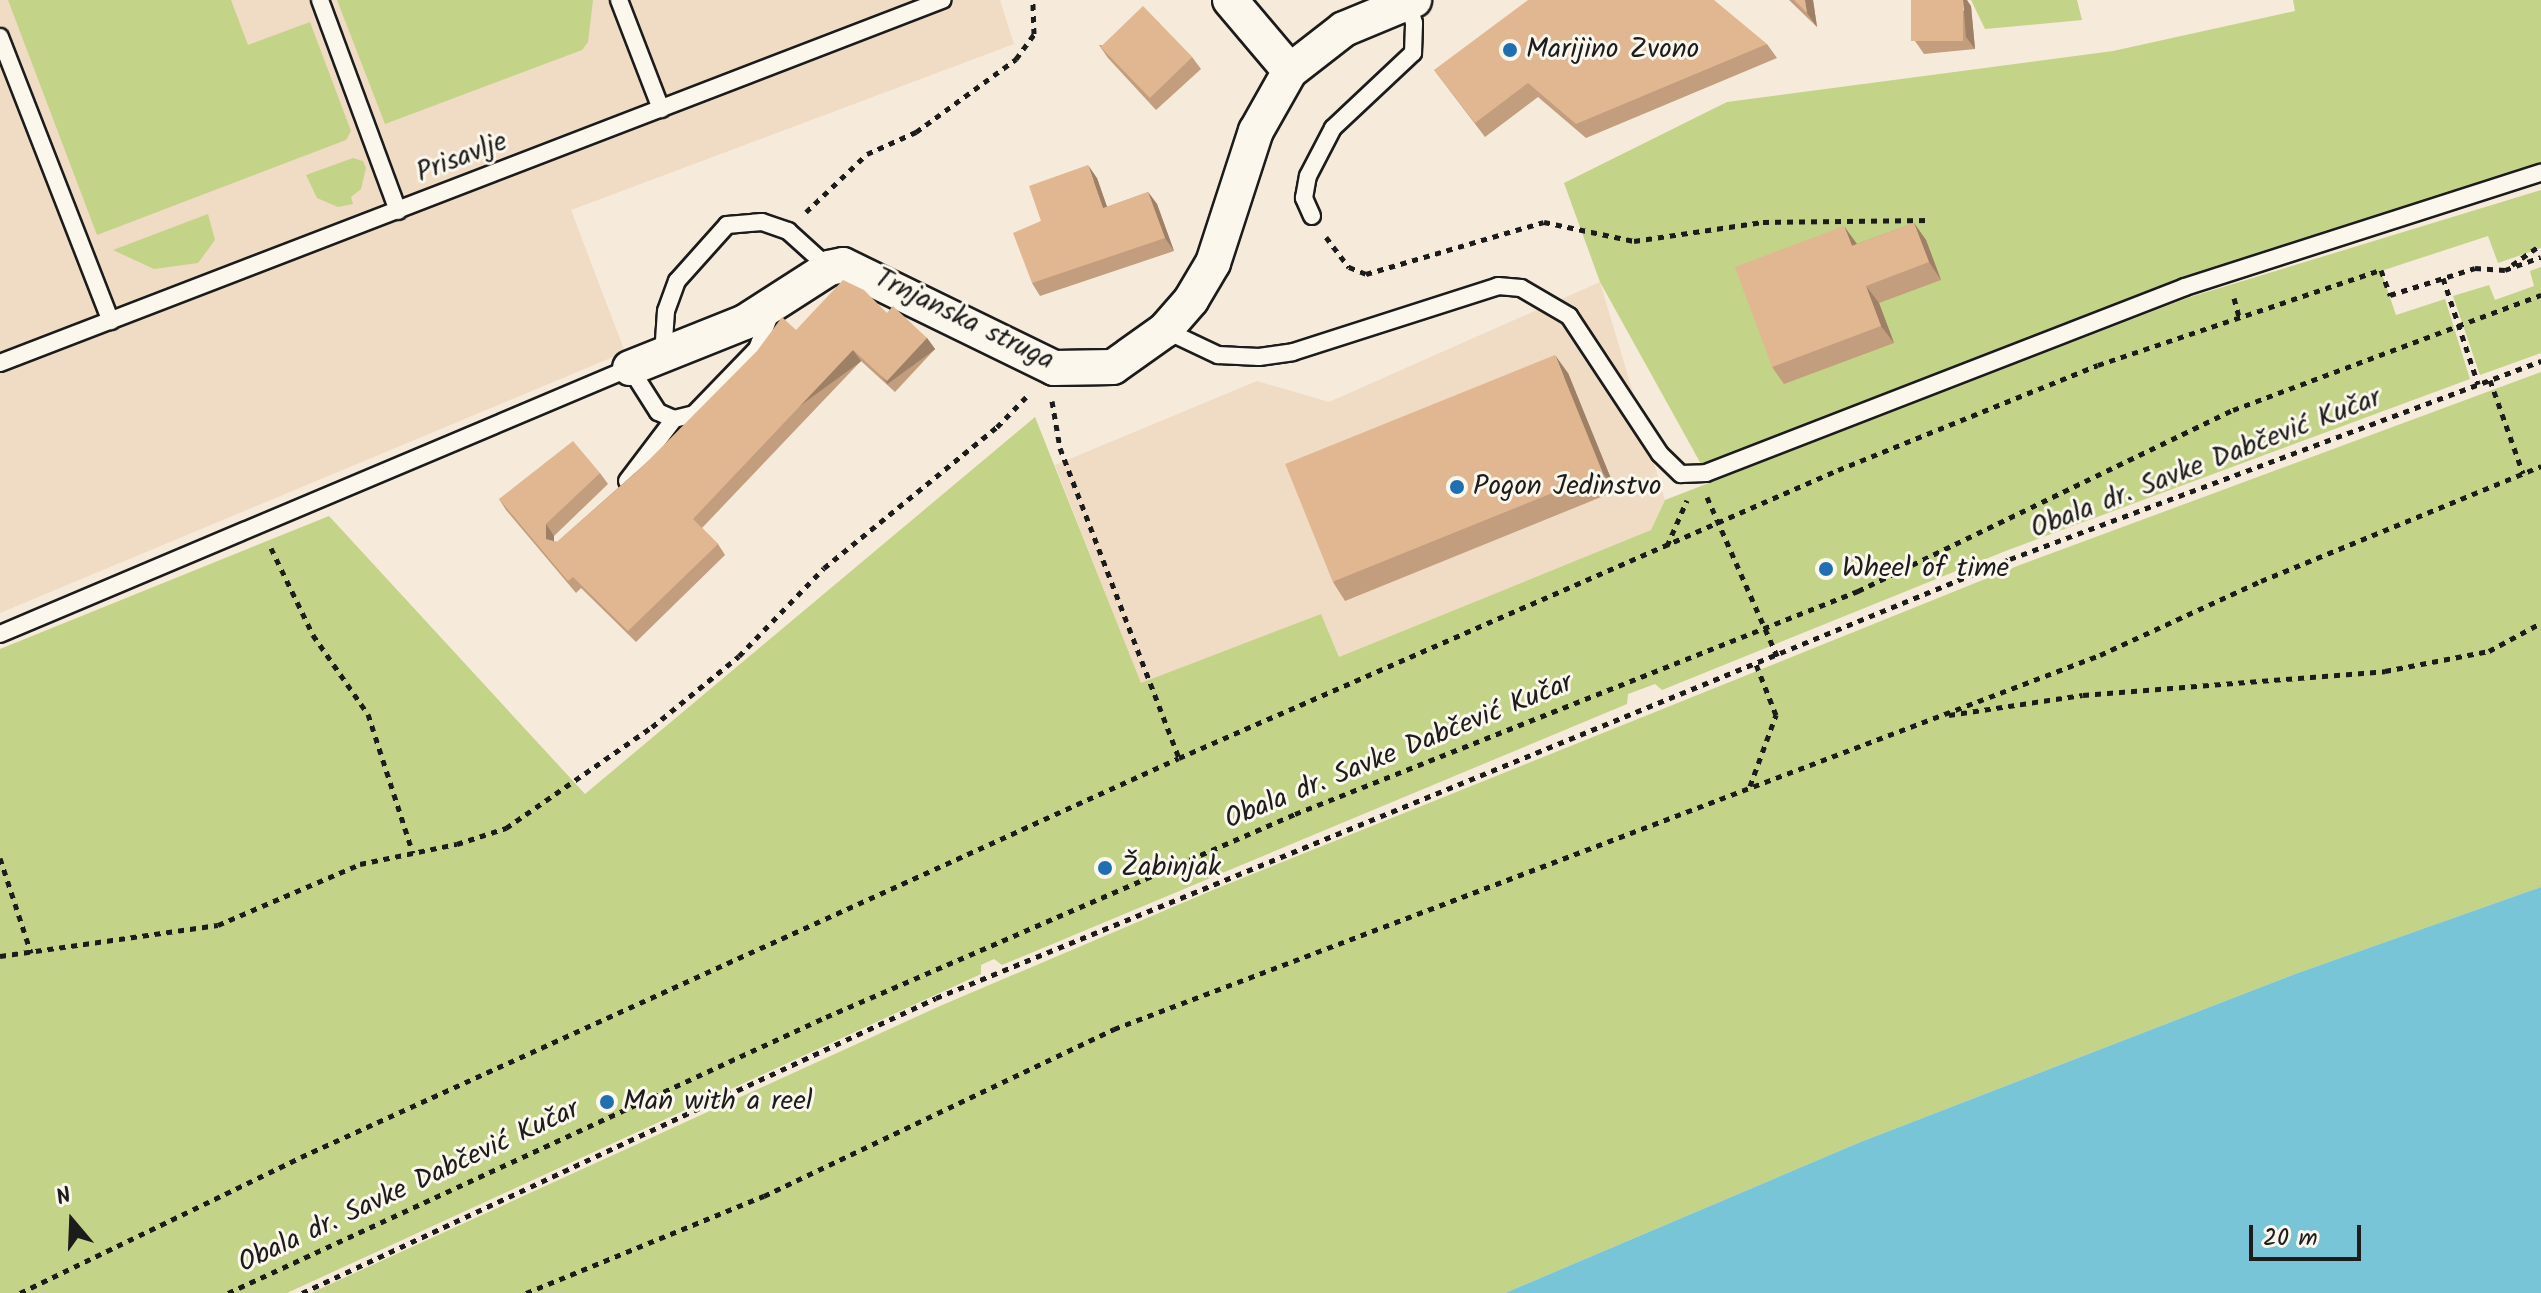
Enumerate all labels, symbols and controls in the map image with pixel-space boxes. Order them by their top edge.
place label: Marijino Zvono [1526,33,1699,67]
marker: Marijino Zvono [1501,41,1519,59]
street label: Prisavlje [412,125,512,191]
street label: Trnjanska struga [869,262,1059,378]
street label: Obala dr. Savke Dabčević Kučar [2026,382,2386,546]
place label: Pogon Jedinstvo [1473,470,1662,504]
marker: Pogon Jedinstvo [1448,478,1466,496]
place label: Wheel of time [1842,552,2009,586]
marker: Wheel of time [1817,560,1835,578]
street label: Obala dr. Savke Dabčević Kučar [1220,667,1578,837]
place label: Žabinjak [1121,851,1221,885]
marker: Žabinjak [1096,859,1114,877]
place label: Man with a reel [623,1085,813,1119]
street label: Obala dr. Savke Dabčević Kučar [233,1093,585,1281]
marker: Man with a reel [598,1093,616,1111]
text: N [52,1179,76,1217]
north arrow [32,1181,112,1261]
scale bar [2253,1209,2365,1259]
text: 20 m [2263,1219,2318,1258]

